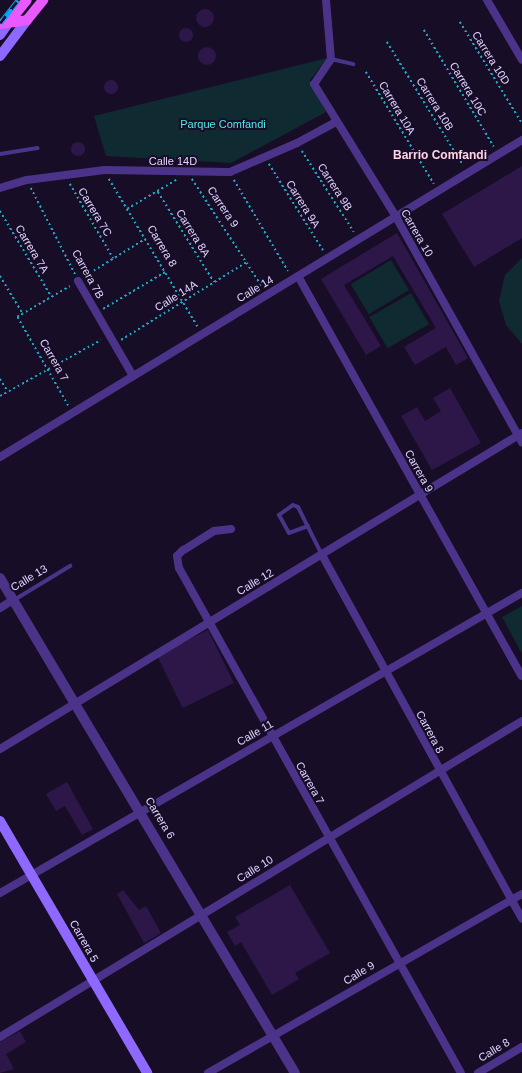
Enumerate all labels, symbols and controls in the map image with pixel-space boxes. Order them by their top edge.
street label: Carrera 10D [469,29,513,87]
street label: Carrera 10C [447,60,489,118]
street label: Carrera 10B [414,75,456,133]
street label: Carrera 10A [376,79,418,137]
park label: Parque Comfandi [180,117,266,131]
district label: Barrio Comfandi [393,149,487,163]
street label: Calle 14D [149,154,197,168]
street label: Carrera 9B [315,161,355,213]
street label: Carrera 9A [283,178,323,230]
street label: Carrera 9 [205,184,241,230]
street label: Carrera 7C [75,185,115,239]
street label: Carrera 8A [173,207,213,259]
street label: Carrera 10 [398,207,436,259]
street label: Carrera 7A [12,223,52,275]
street label: Carrera 8 [144,223,180,269]
street label: Carrera 7B [69,247,107,301]
street label: Calle 14 [234,273,276,305]
street label: Calle 14A [152,278,200,314]
street label: Carrera 7 [37,337,71,383]
street label: Carrera 9 [402,447,436,495]
street label: Calle 13 [8,562,50,594]
street label: Calle 12 [234,566,276,598]
street label: Carrera 8 [413,708,447,756]
street label: Calle 11 [235,717,275,749]
street label: Carrera 7 [293,759,327,807]
street label: Carrera 6 [142,795,178,841]
street label: Calle 10 [234,853,276,885]
street label: Carrera 5 [67,918,101,964]
street label: Calle 9 [341,959,377,987]
street label: Calle 8 [476,1036,512,1064]

